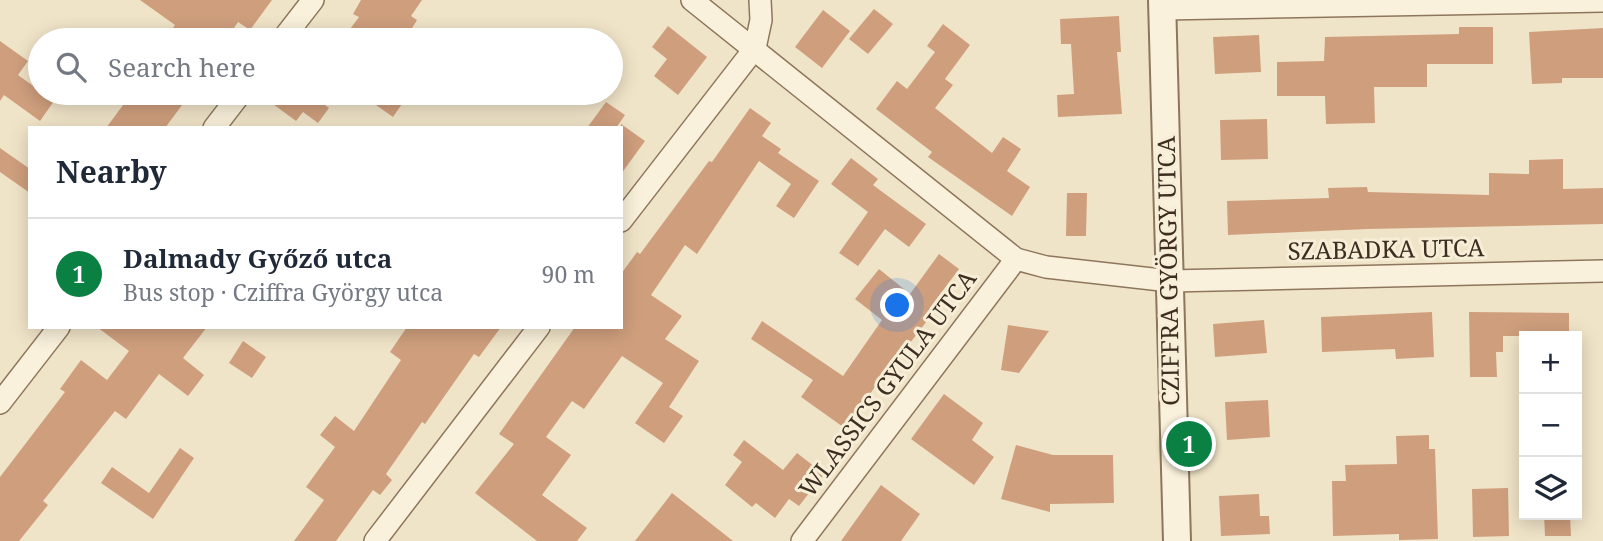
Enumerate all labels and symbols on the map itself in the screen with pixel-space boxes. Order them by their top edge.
street label: CZIFFRA GYÖRGY UTCA [1149,136,1186,406]
street label: SZABADKA UTCA [1287,230,1485,267]
street label: WLASSICS GYULA UTCA [791,263,983,503]
your location [880,288,914,322]
pin: 1 [1166,418,1212,470]

